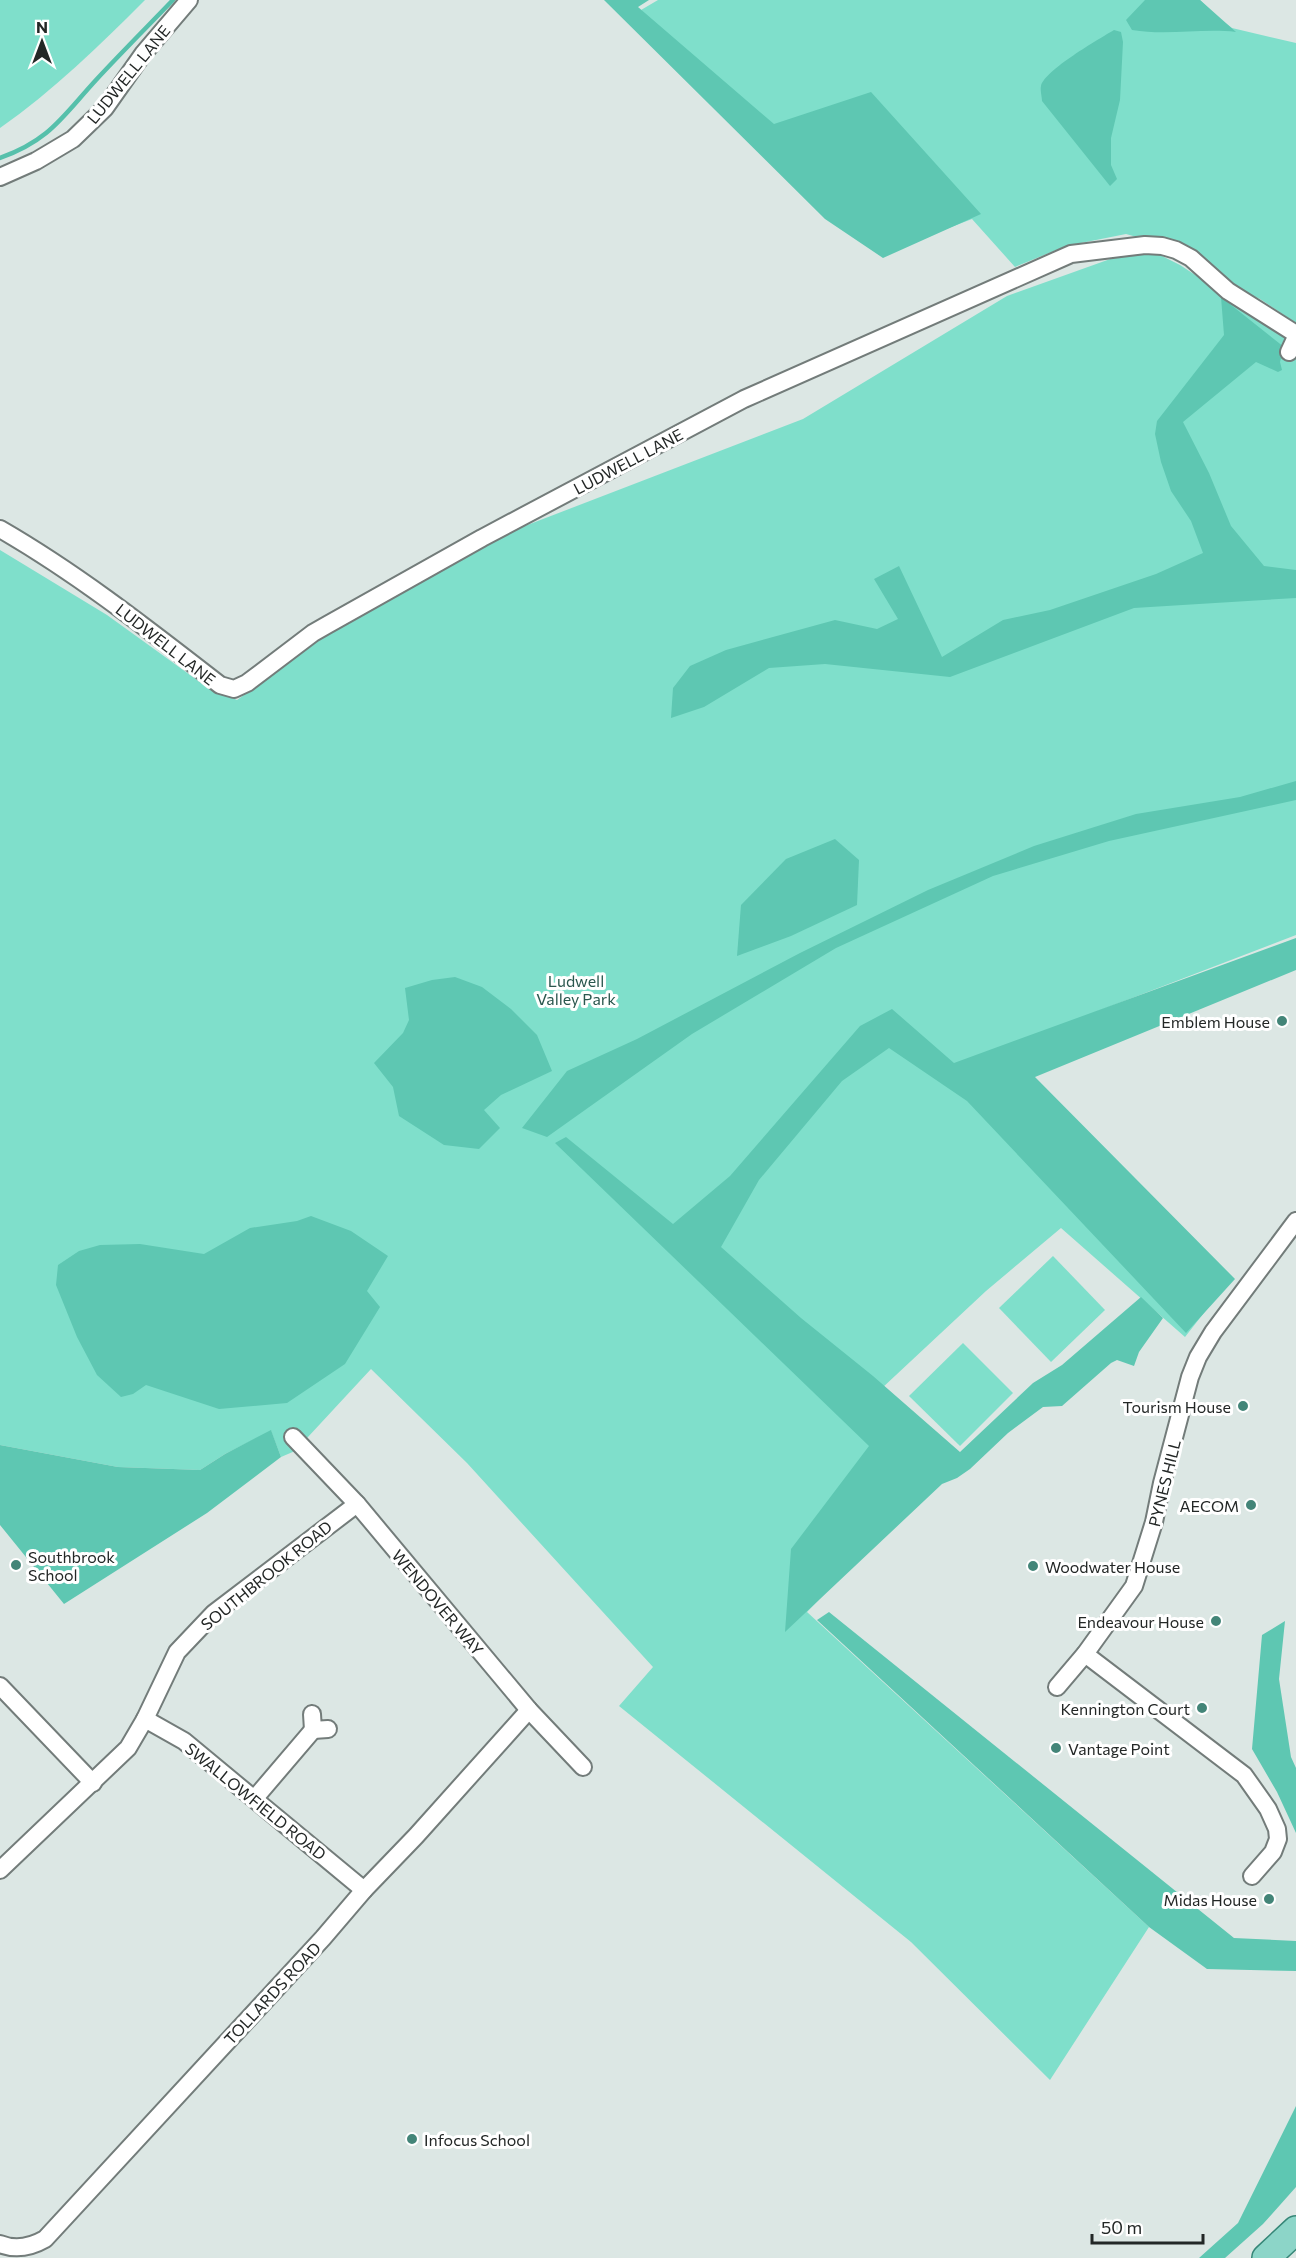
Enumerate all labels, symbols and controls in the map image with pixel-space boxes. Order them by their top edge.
north arrow [12,12,72,72]
text: N [36,17,48,36]
street label: LUDWELL LANE [83,21,173,127]
street label: LUDWELL LANE [570,424,686,498]
street label: LUDWELL LANE [112,599,220,689]
park label: Ludwell Valley Park [536,971,616,1008]
place label: Emblem House [1161,1012,1270,1031]
marker: Emblem House [1275,1014,1289,1028]
place label: Tourism House [1122,1397,1231,1416]
marker: Tourism House [1236,1399,1250,1413]
street label: PYNES HILL [1144,1438,1184,1528]
place label: AECOM [1179,1496,1239,1515]
marker: AECOM [1244,1498,1258,1512]
street label: SOUTHBROOK ROAD [197,1516,335,1634]
street label: WENDOVER WAY [388,1545,488,1659]
place label: Southbrook School [28,1547,115,1584]
place label: Woodwater House [1045,1557,1180,1576]
marker: Southbrook School [9,1558,23,1572]
marker: Woodwater House [1026,1559,1040,1573]
place label: Endeavour House [1077,1612,1204,1631]
marker: Endeavour House [1209,1614,1223,1628]
place label: Kennington Court [1060,1699,1190,1718]
marker: Kennington Court [1195,1701,1209,1715]
street label: SWALLOWFIELD ROAD [182,1738,330,1864]
place label: Vantage Point [1068,1739,1170,1758]
marker: Vantage Point [1049,1741,1063,1755]
place label: Midas House [1163,1890,1257,1909]
marker: Midas House [1262,1892,1276,1906]
street label: TOLLARDS ROAD [220,1938,324,2048]
place label: Infocus School [424,2130,530,2149]
marker: Infocus School [405,2132,419,2146]
scale bar [1092,2207,1203,2245]
text: 50 m [1101,2216,1142,2238]

